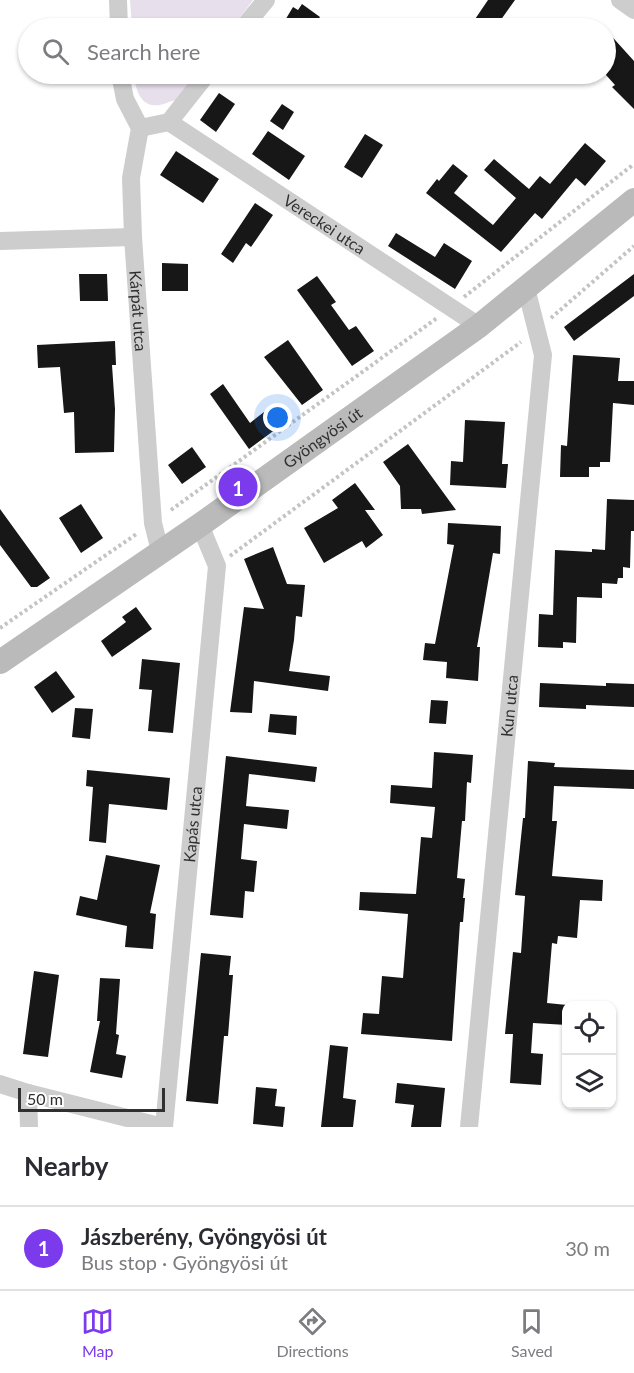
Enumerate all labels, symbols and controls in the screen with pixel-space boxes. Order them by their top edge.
search box [18,18,616,84]
icon: search [39,35,72,68]
text: Search here [87,38,200,65]
street label: Vereckei utca [280,190,369,258]
street label: Kárpát utca [126,270,151,352]
street label: Gyöngyösi út [279,402,366,472]
your location [263,403,292,432]
pin: 1 [218,464,258,510]
street label: Kun utca [496,674,521,738]
street label: Kapás utca [179,785,205,863]
map controls [562,1001,616,1109]
button: locate [562,1001,616,1055]
button: layers [562,1055,616,1109]
scale bar [18,1085,165,1112]
text: 50 m [27,1089,63,1108]
text: Nearby [24,1150,109,1182]
text: Jászberény, Gyöngyösi út [81,1223,327,1250]
text: 1 [38,1236,49,1260]
text: 30 m [565,1236,610,1260]
text: Bus stop · Gyöngyösi út [81,1250,288,1274]
tab: Map [81,1305,114,1360]
tab: Directions [276,1305,349,1360]
tab: Saved [511,1305,553,1360]

